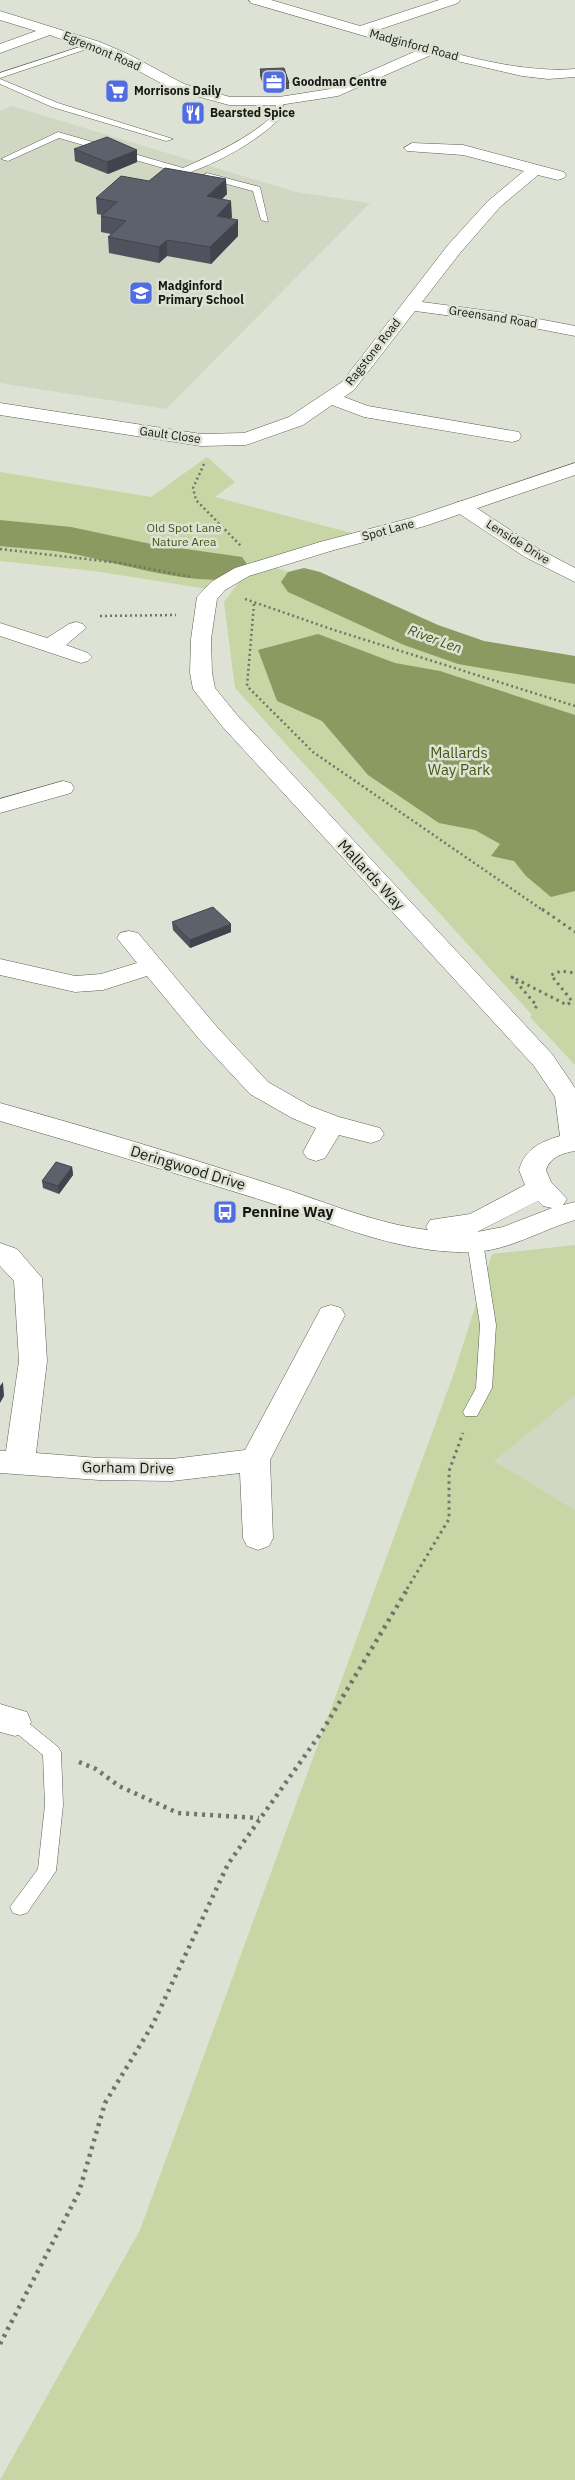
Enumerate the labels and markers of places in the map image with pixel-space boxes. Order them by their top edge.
office icon: Goodman Centre [261,69,287,95]
place label: Goodman Centre [292,74,387,89]
supermarket icon: Morrisons Daily [104,78,130,104]
place label: Morrisons Daily [134,83,222,98]
restaurant icon: Bearsted Spice [180,100,206,126]
place label: Bearsted Spice [210,105,295,120]
place label: Madginford Primary School [158,278,244,307]
school or university icon: Madginford Primary School [128,280,154,306]
bus stop icon: Pennine Way [212,1199,238,1225]
place label: Pennine Way [242,1202,334,1221]

